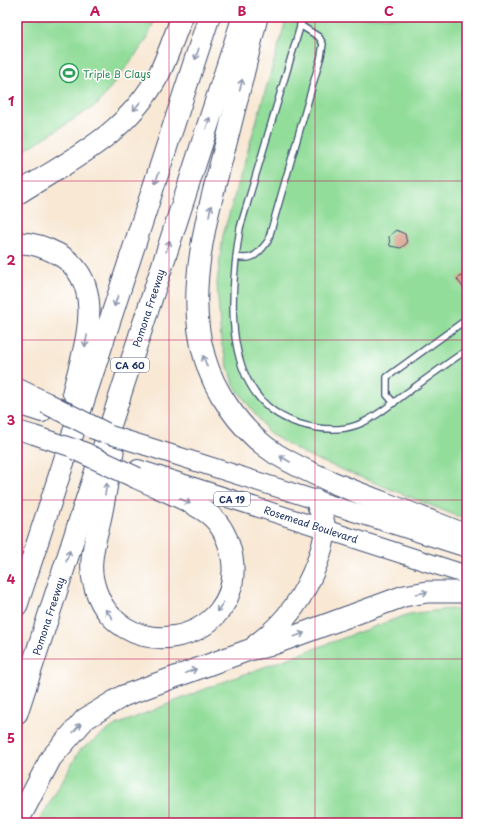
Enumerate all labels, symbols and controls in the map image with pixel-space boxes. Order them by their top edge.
text: A [90,1,100,20]
text: B [238,1,247,20]
text: C [384,1,394,20]
one-way arrow [193,47,200,60]
sports icon: Triple B Clays [58,62,80,84]
place label: Triple B Clays [83,66,151,81]
one-way arrow [237,79,245,92]
text: 1 [8,91,14,110]
one-way arrow [133,101,141,112]
one-way arrow [205,117,213,129]
one-way arrow [153,171,160,184]
one-way arrow [206,205,214,218]
one-way arrow [165,240,172,253]
text: 2 [6,250,16,269]
street label: Pomona Freeway [128,267,169,349]
one-way arrow [112,295,119,308]
one-way arrow [82,334,90,347]
one-way arrow [201,354,208,367]
road number: CA 60 [111,358,149,372]
text: 3 [7,410,16,429]
one-way arrow [279,454,291,462]
one-way arrow [102,483,110,496]
road number: CA 19 [214,492,250,506]
one-way arrow [179,498,191,505]
street label: Rosemead Boulevard [262,502,360,546]
one-way arrow [65,550,72,563]
text: 4 [7,569,16,588]
street label: Pomona Freeway [28,575,69,657]
one-way arrow [415,589,428,597]
one-way arrow [216,601,225,612]
one-way arrow [105,608,113,619]
one-way arrow [293,630,305,638]
one-way arrow [185,667,198,674]
one-way arrow [72,723,81,734]
text: 5 [7,728,15,747]

